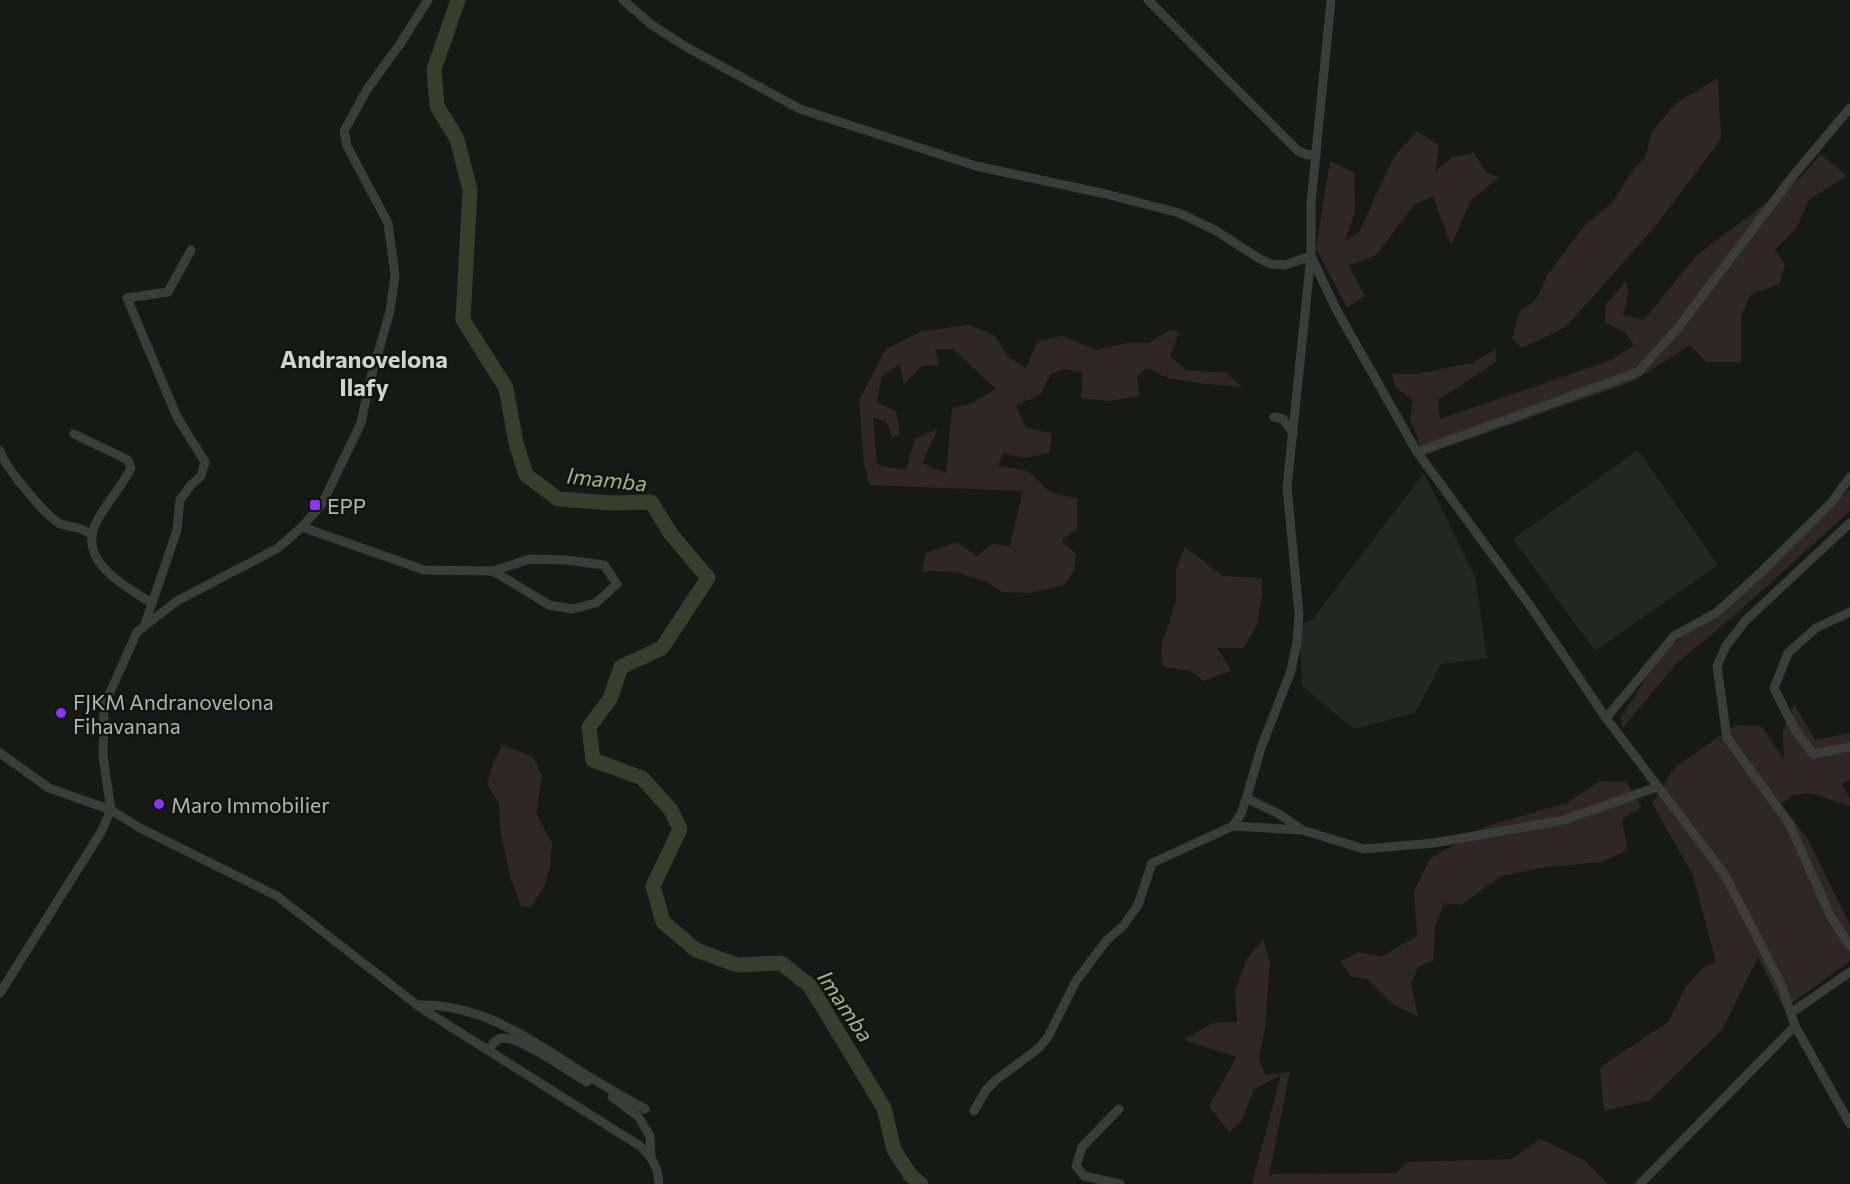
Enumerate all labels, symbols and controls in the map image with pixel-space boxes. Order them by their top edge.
district label: Andranovelona Ilafy [280,344,448,401]
water label: Imamba [566,461,648,497]
place label: EPP [327,493,366,518]
marker: EPP [308,498,322,512]
place label: FJKM Andranovelona Fihavanana [73,689,274,738]
marker: FJKM Andranovelona Fihavanana [54,706,68,720]
place label: Maro Immobilier [171,792,330,817]
marker: Maro Immobilier [152,797,166,811]
water label: Imamba [812,965,880,1047]

